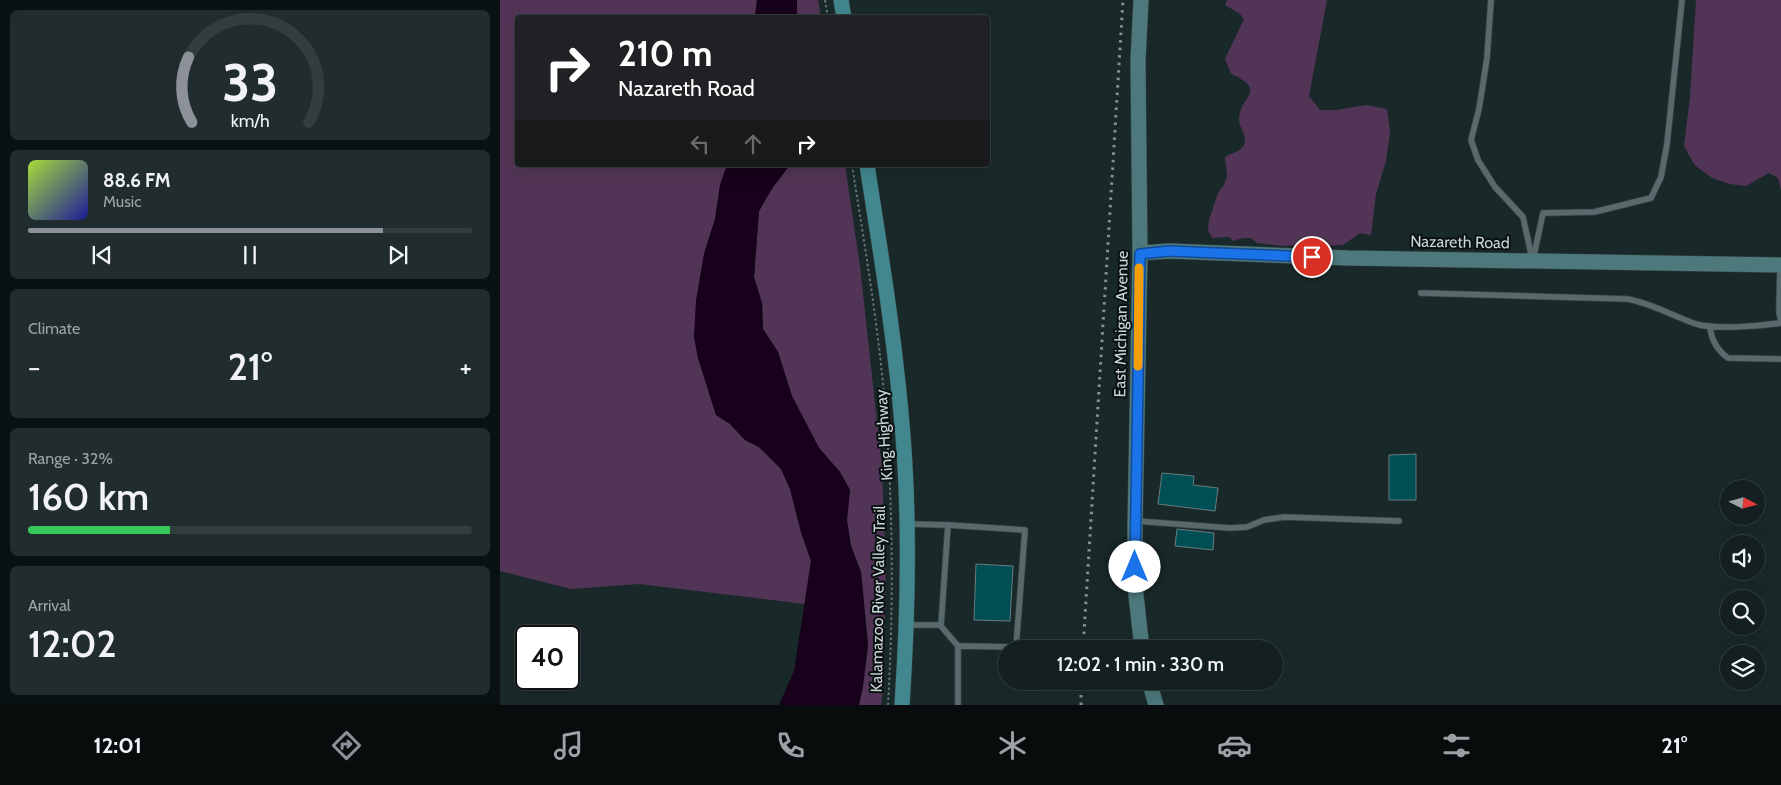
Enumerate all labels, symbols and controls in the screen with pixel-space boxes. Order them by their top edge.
text: 210 m [618,32,712,75]
icon: right [535,35,600,100]
text: 33 [222,51,278,114]
text: Nazareth Road [618,75,755,102]
text: km/h [230,110,270,131]
icon: left [686,130,714,158]
icon: ahead [739,130,767,158]
icon: right [792,130,820,158]
text: 88.6 FM [103,169,171,192]
text: Music [103,192,141,211]
street label: Nazareth Road [1410,232,1510,252]
pin [1291,236,1333,278]
icon: previous [88,241,116,269]
icon: pause [236,241,264,269]
icon: next [384,241,412,269]
icon: arrive [1298,243,1326,271]
street label: East Michigan Avenue [1110,251,1132,397]
text: Climate [28,319,80,338]
text: 21° [228,343,272,390]
text: − [28,350,40,384]
text: + [460,350,472,384]
street label: King Highway [871,389,897,481]
text: Range · 32% [28,449,113,468]
text: 160 km [28,473,149,520]
north arrow [1720,480,1765,525]
map controls [1720,480,1765,690]
street label: Kalamazoo River Valley Trail [867,505,889,693]
button: sound [1720,535,1765,580]
position arrow [1108,540,1160,592]
button: search [1720,590,1765,635]
text: Arrival [28,596,71,615]
text: 12:02 [28,620,116,667]
speed limit sign: 40 [515,625,580,690]
button: layers [1720,645,1765,690]
text: 12:02 · 1 min · 330 m [1057,653,1224,676]
icon: directions [329,728,364,763]
icon: music [551,728,586,763]
icon: phone [773,728,808,763]
icon: climate [995,728,1030,763]
icon: car [1217,728,1252,763]
icon: filters [1439,728,1474,763]
text: 12:01 [94,732,142,759]
text: 21° [1661,732,1687,759]

